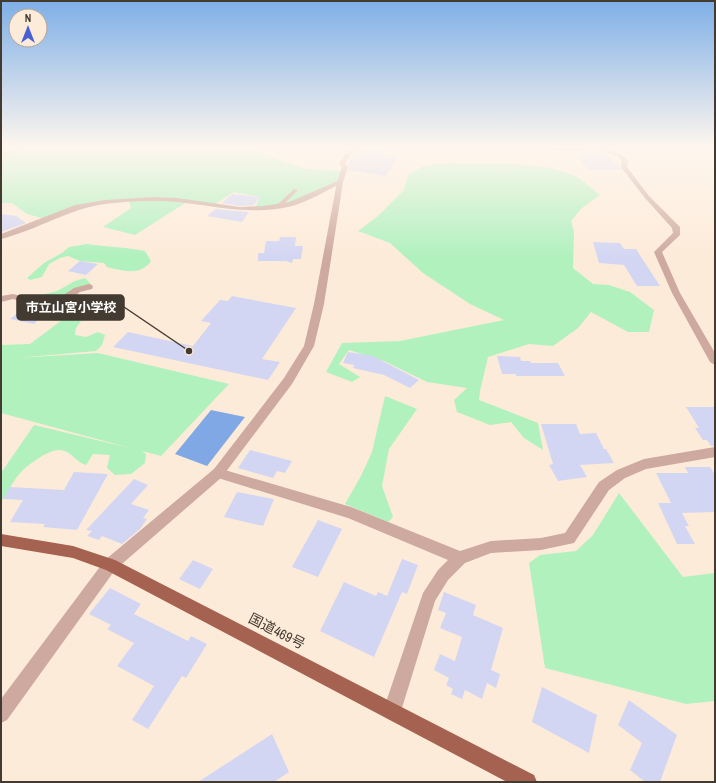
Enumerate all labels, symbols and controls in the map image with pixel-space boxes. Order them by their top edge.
north arrow [8,8,48,48]
text: N [25,11,31,25]
callout: 市立山宮小学校 [17,295,124,320]
text: 市立山宮小学校 [25,299,117,316]
street label: 国道469号 [246,609,308,653]

